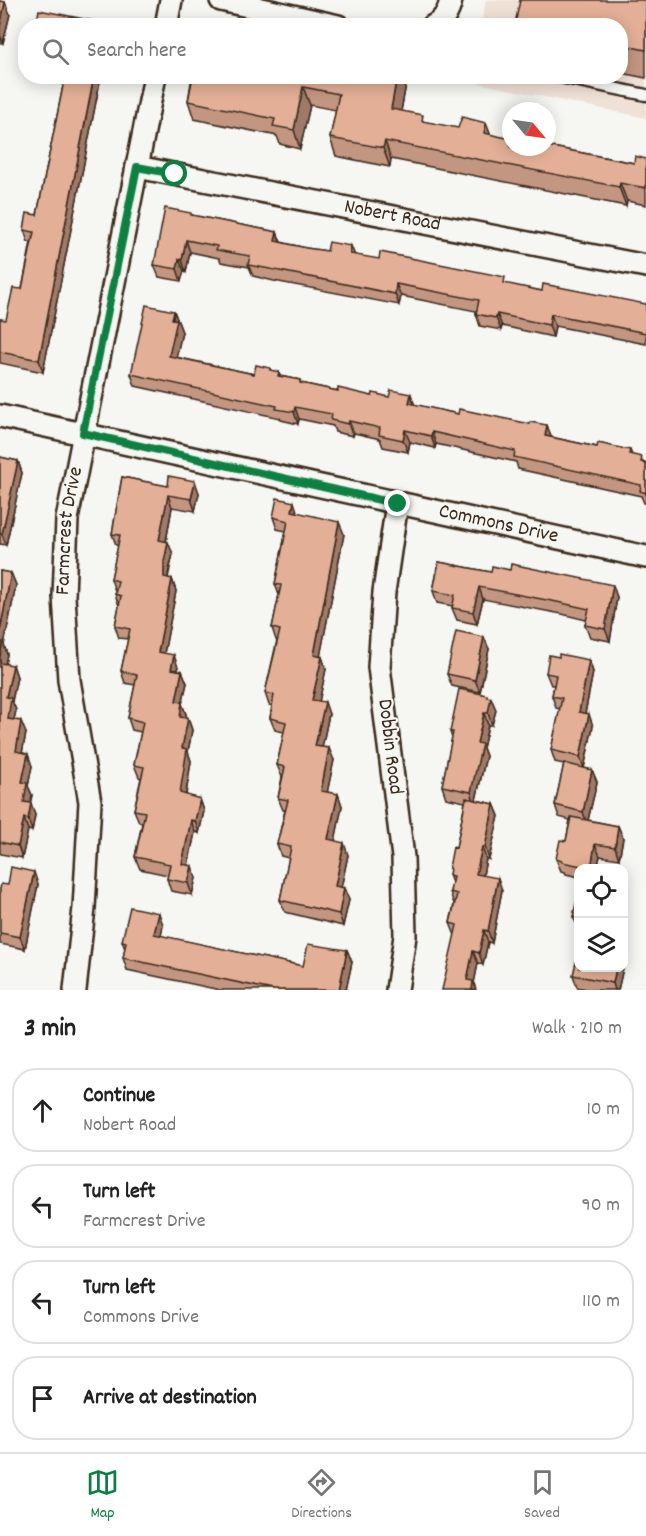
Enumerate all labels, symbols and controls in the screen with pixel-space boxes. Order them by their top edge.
search box [18,18,628,84]
icon: search [39,35,72,68]
text: Search here [87,36,186,67]
north arrow [502,102,556,156]
route start [161,160,187,186]
street label: Nobert Road [341,193,443,241]
street label: Farmcrest Drive [49,464,92,596]
route end [384,490,410,516]
street label: Commons Drive [436,497,561,552]
street label: Dobbin Road [368,698,410,796]
map controls [574,864,628,972]
button: locate [574,864,628,918]
button: layers [574,918,628,972]
text: 3 min [24,1011,76,1048]
text: Walk · 210 m [532,1015,622,1043]
text: Continue [83,1081,155,1112]
icon: ahead [26,1094,59,1127]
text: 10 m [586,1096,620,1124]
text: Nobert Road [83,1112,176,1140]
text: Turn left [83,1177,155,1208]
icon: left [26,1190,59,1223]
text: 90 m [582,1192,620,1220]
text: Farmcrest Drive [83,1208,206,1236]
text: Turn left [83,1273,155,1304]
icon: left [26,1286,59,1319]
text: 110 m [582,1288,620,1316]
text: Commons Drive [83,1304,199,1332]
icon: arrive [26,1382,59,1415]
text: Arrive at destination [83,1383,257,1414]
tab: Map [86,1466,119,1525]
tab: Directions [291,1466,352,1525]
tab: Saved [524,1466,560,1525]

